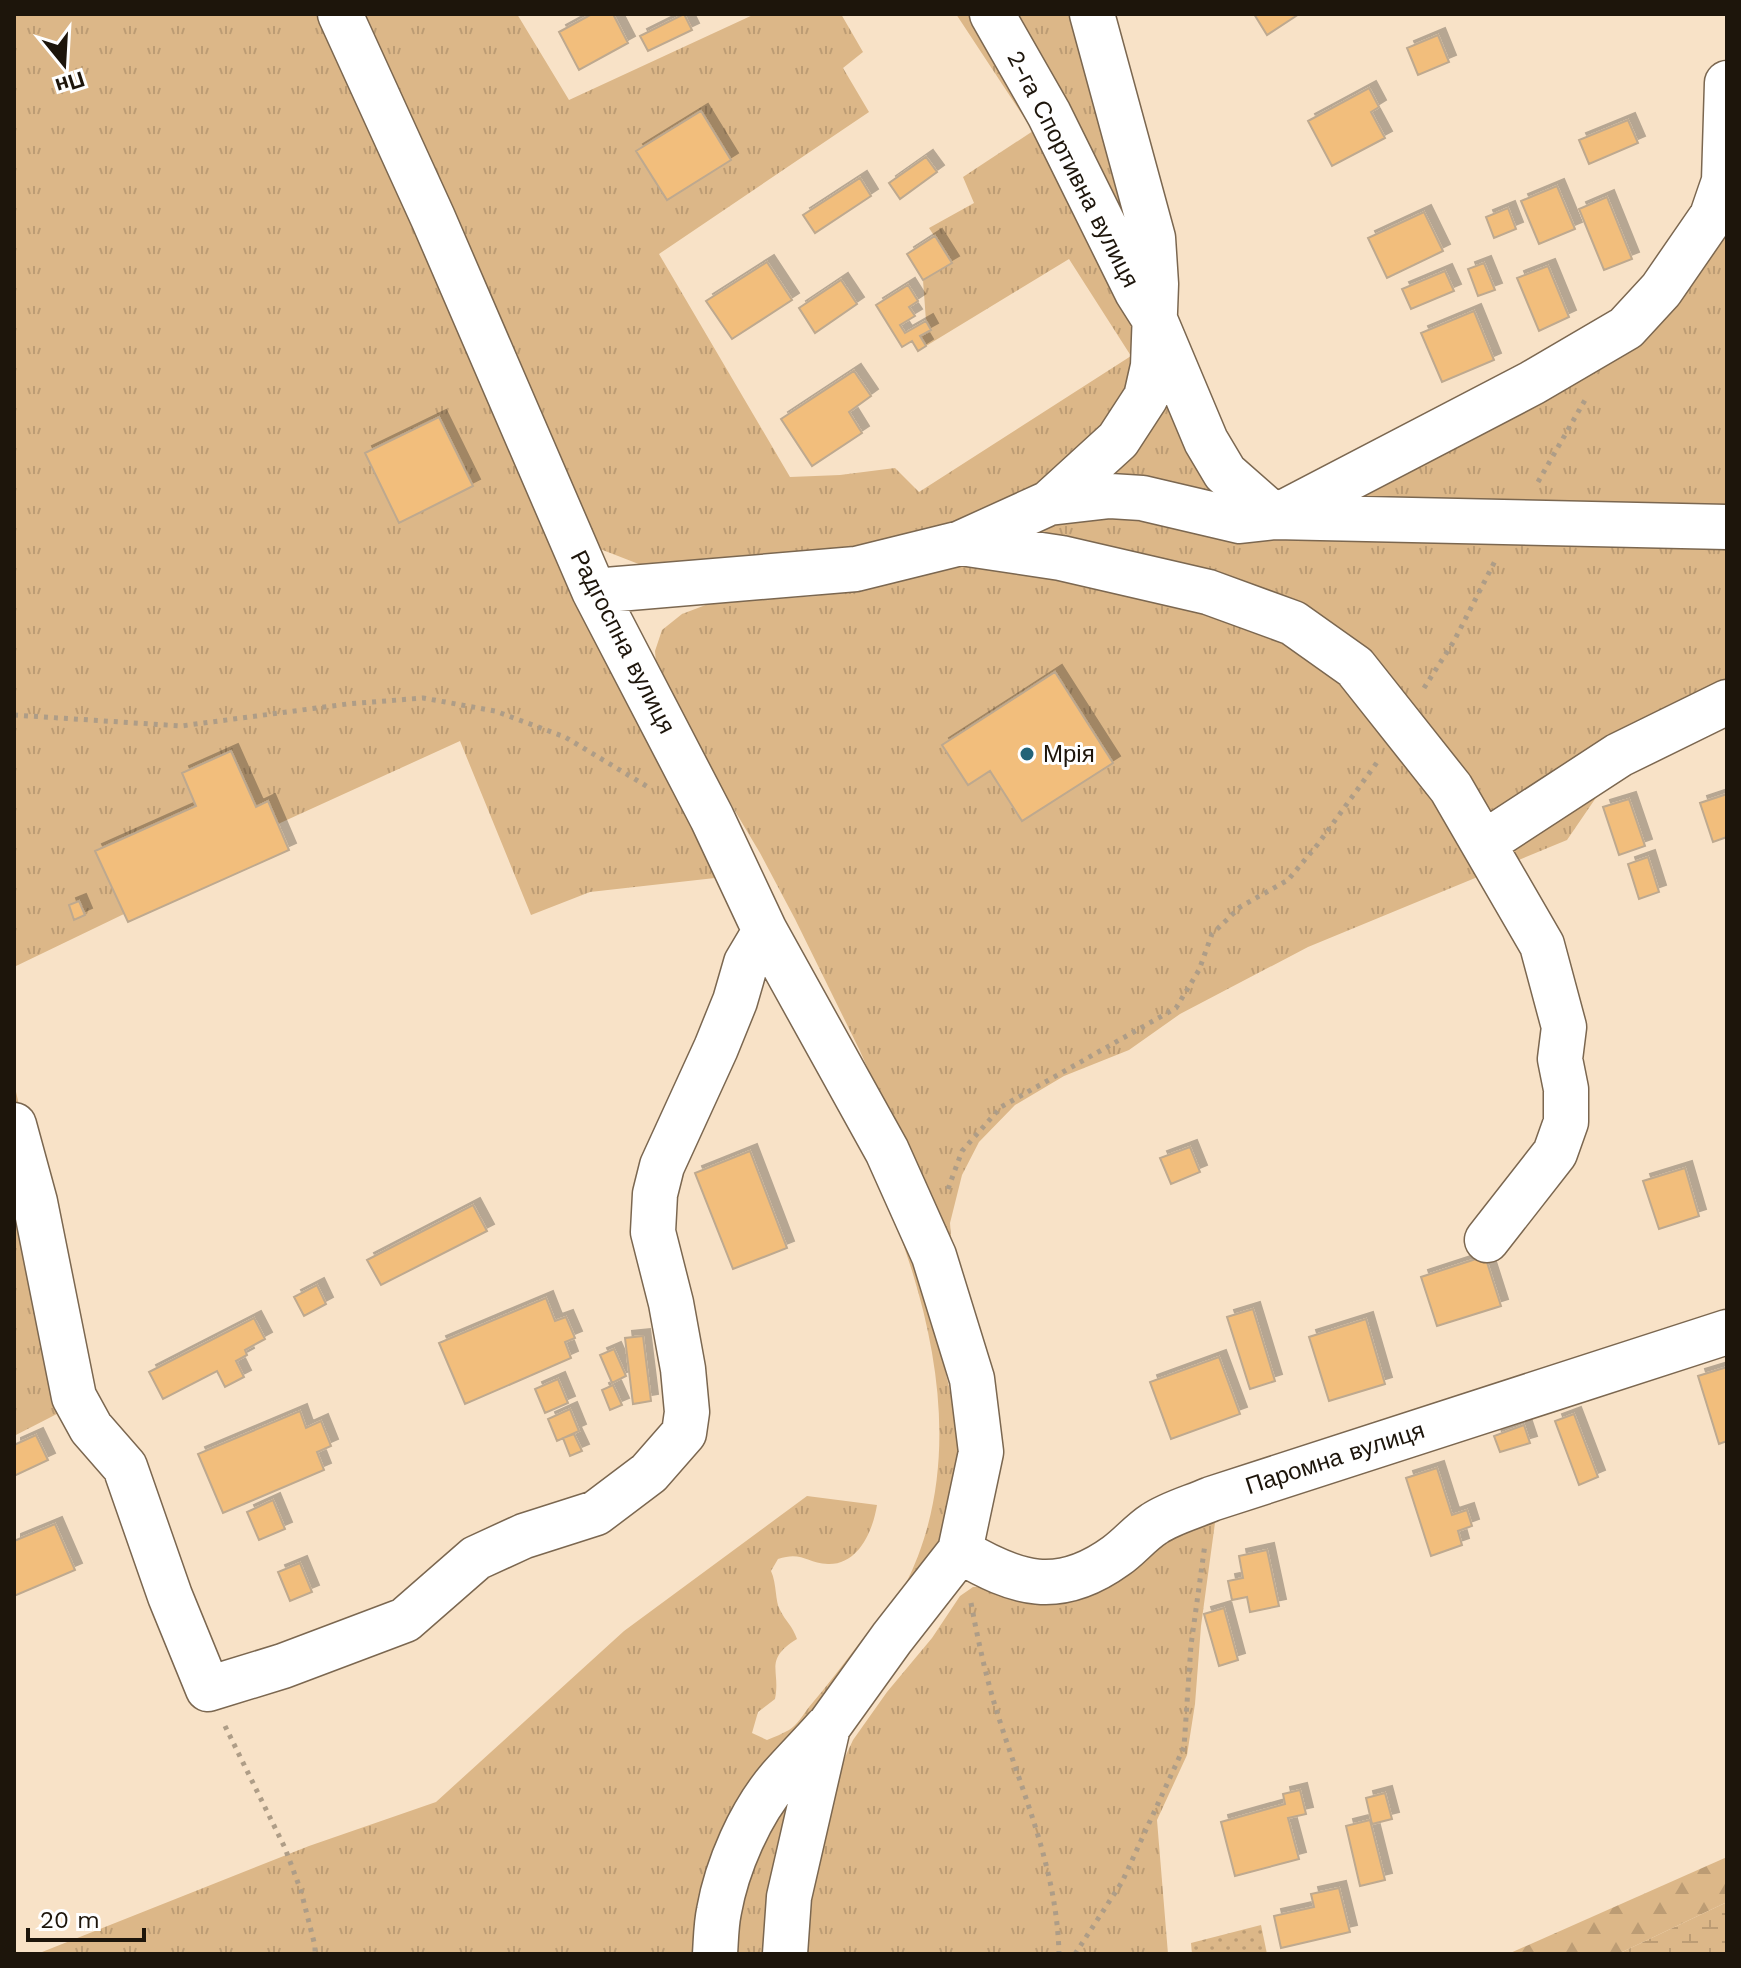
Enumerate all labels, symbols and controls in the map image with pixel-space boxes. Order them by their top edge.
north arrow [24,24,104,104]
street label: 2-га Спортивна вулиця [1001,46,1145,292]
text: Пн [52,66,88,99]
street label: Радгоспна вулиця [565,546,681,738]
place label: Мрія [1043,740,1095,768]
marker: Мрія [1018,745,1036,763]
street label: Паромна вулиця [1242,1416,1428,1500]
scale bar [28,1892,144,1942]
text: 20 m [40,1906,100,1934]

